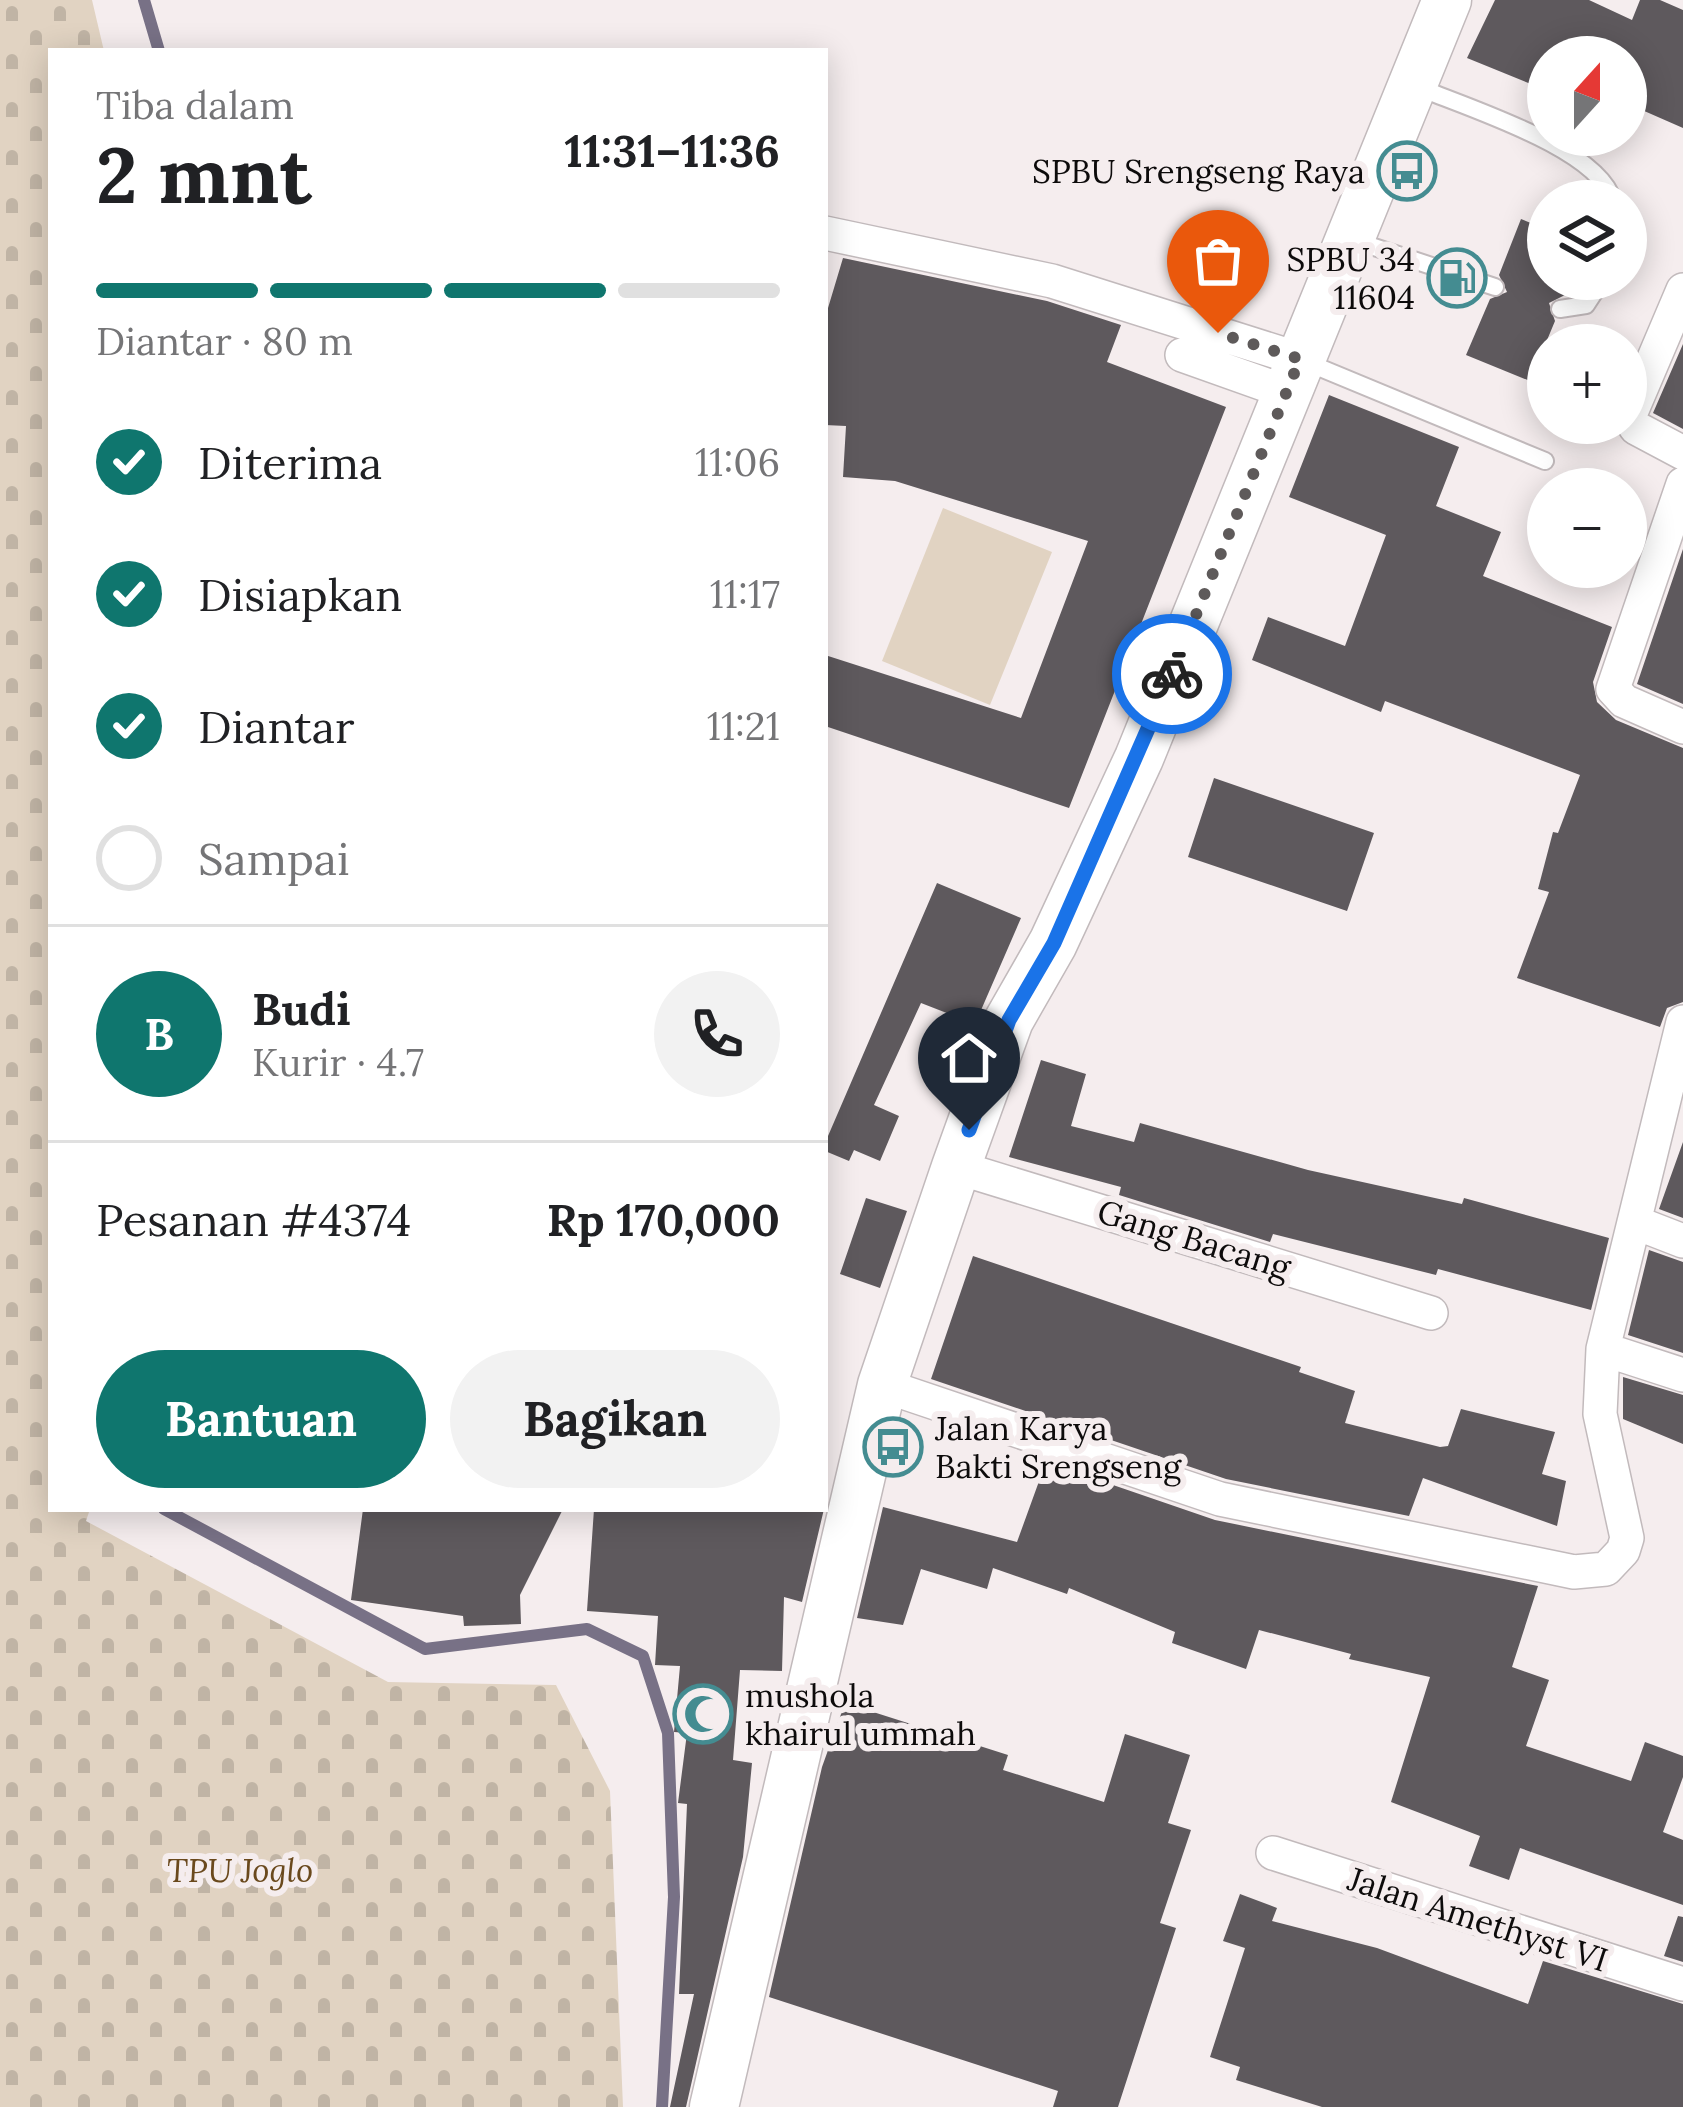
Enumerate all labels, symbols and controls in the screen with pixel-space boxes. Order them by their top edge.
north arrow [1527,36,1647,156]
map controls [1527,36,1647,588]
text: Tiba dalam [96,80,294,130]
text: 11:31–11:36 [565,122,780,179]
text: 2 mnt [96,125,311,224]
bus stop icon: SPBU Srengseng Raya [1376,140,1438,202]
place label: SPBU Srengseng Raya [1032,150,1365,192]
button: layers [1527,180,1647,300]
pin [1167,210,1269,333]
icon: bag [1185,228,1251,294]
place label: SPBU 34 11604 [1286,238,1415,318]
fuel station icon: SPBU 34 11604 [1426,247,1488,309]
text: Diantar · 80 m [96,316,353,366]
button: + [1527,324,1647,444]
icon: check [96,429,162,495]
text: Diterima [198,434,382,491]
text: 11:06 [695,437,780,487]
button: − [1527,468,1647,588]
icon: check [96,561,162,627]
text: Disiapkan [198,566,402,623]
text: 11:17 [710,569,780,619]
courier [1112,614,1232,734]
icon: bike [1139,641,1205,707]
icon: check [96,693,162,759]
text: Diantar [198,698,354,755]
text: 11:21 [707,701,780,751]
text: Sampai [198,830,350,887]
button: phone [654,971,780,1097]
text: Budi [252,980,351,1037]
text: B [144,1005,174,1062]
pin [918,1007,1020,1130]
icon: home [936,1025,1002,1091]
text: Kurir · 4.7 [252,1037,424,1087]
street label: Gang Bacang [1092,1190,1296,1288]
text: Pesanan #4374 [96,1191,411,1248]
text: Rp 170,000 [547,1191,780,1248]
button: Bantuan [96,1350,426,1488]
button: Bagikan [450,1350,780,1488]
place label: Jalan Karya Bakti Srengseng [934,1407,1182,1487]
bus stop icon: Jalan Karya Bakti Srengseng [862,1416,924,1478]
place label: mushola khairul ummah [745,1674,976,1754]
mosque icon: mushola khairul ummah [672,1683,734,1745]
park label: TPU Joglo [167,1849,313,1891]
street label: Jalan Amethyst VI [1342,1857,1613,1981]

